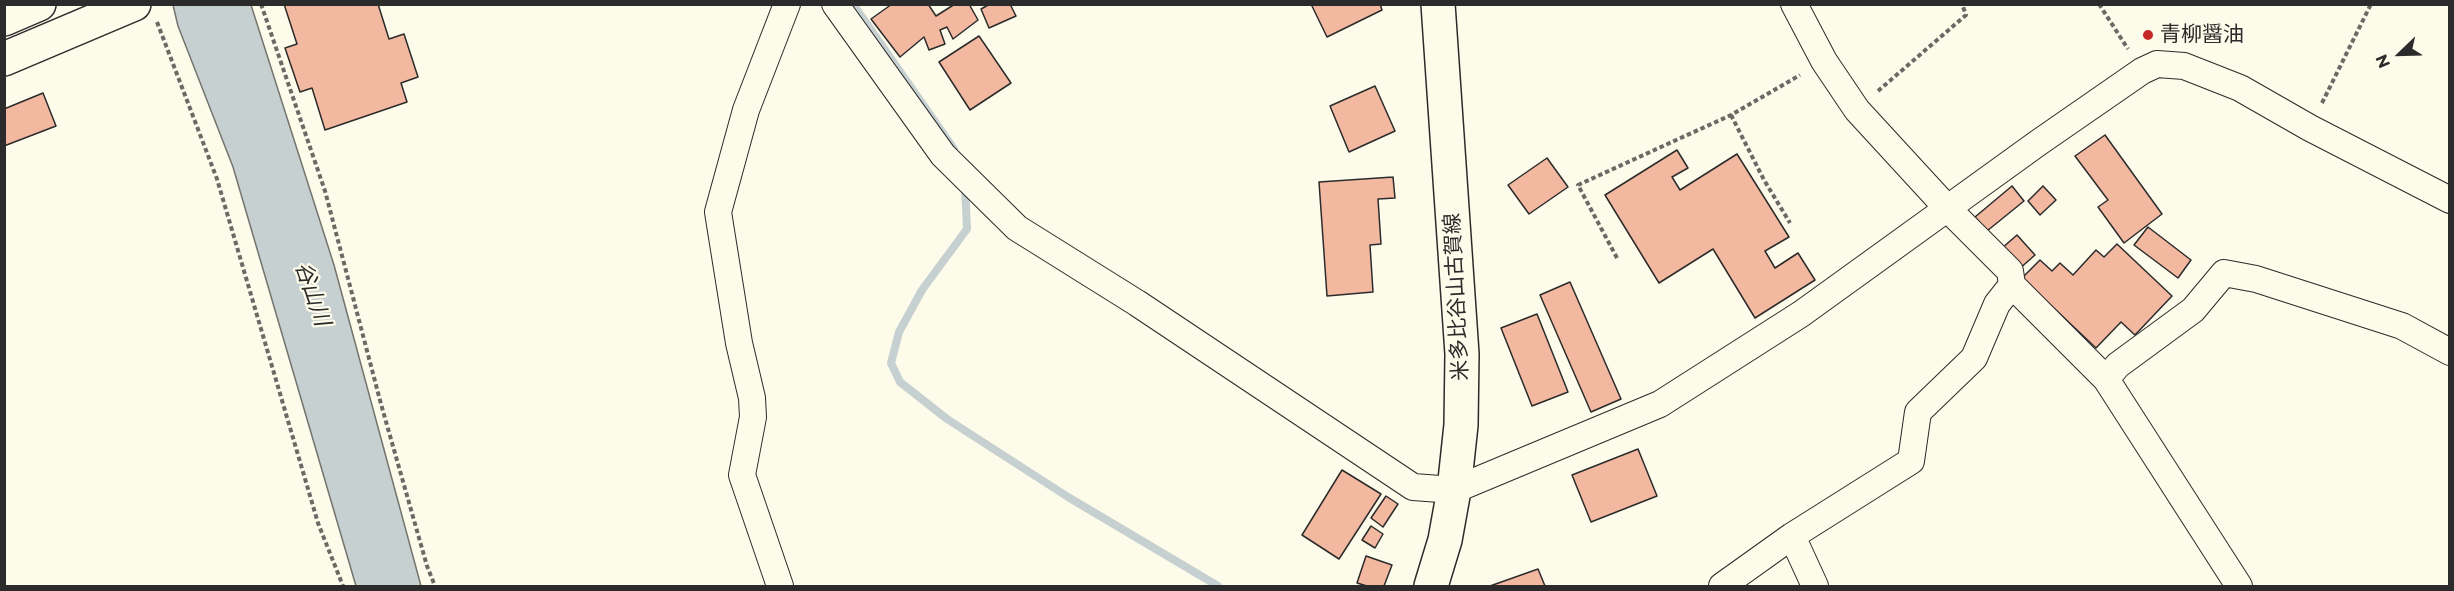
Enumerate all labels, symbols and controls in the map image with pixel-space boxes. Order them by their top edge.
place label: 青柳醤油 [2160,22,2244,48]
north arrow [2370,24,2430,84]
marker: 青柳醤油 [2141,28,2155,42]
text: N [2372,52,2394,71]
street label: 米多比谷山古賀線 [1440,212,1474,382]
water label: 谷山川 [289,259,335,329]

